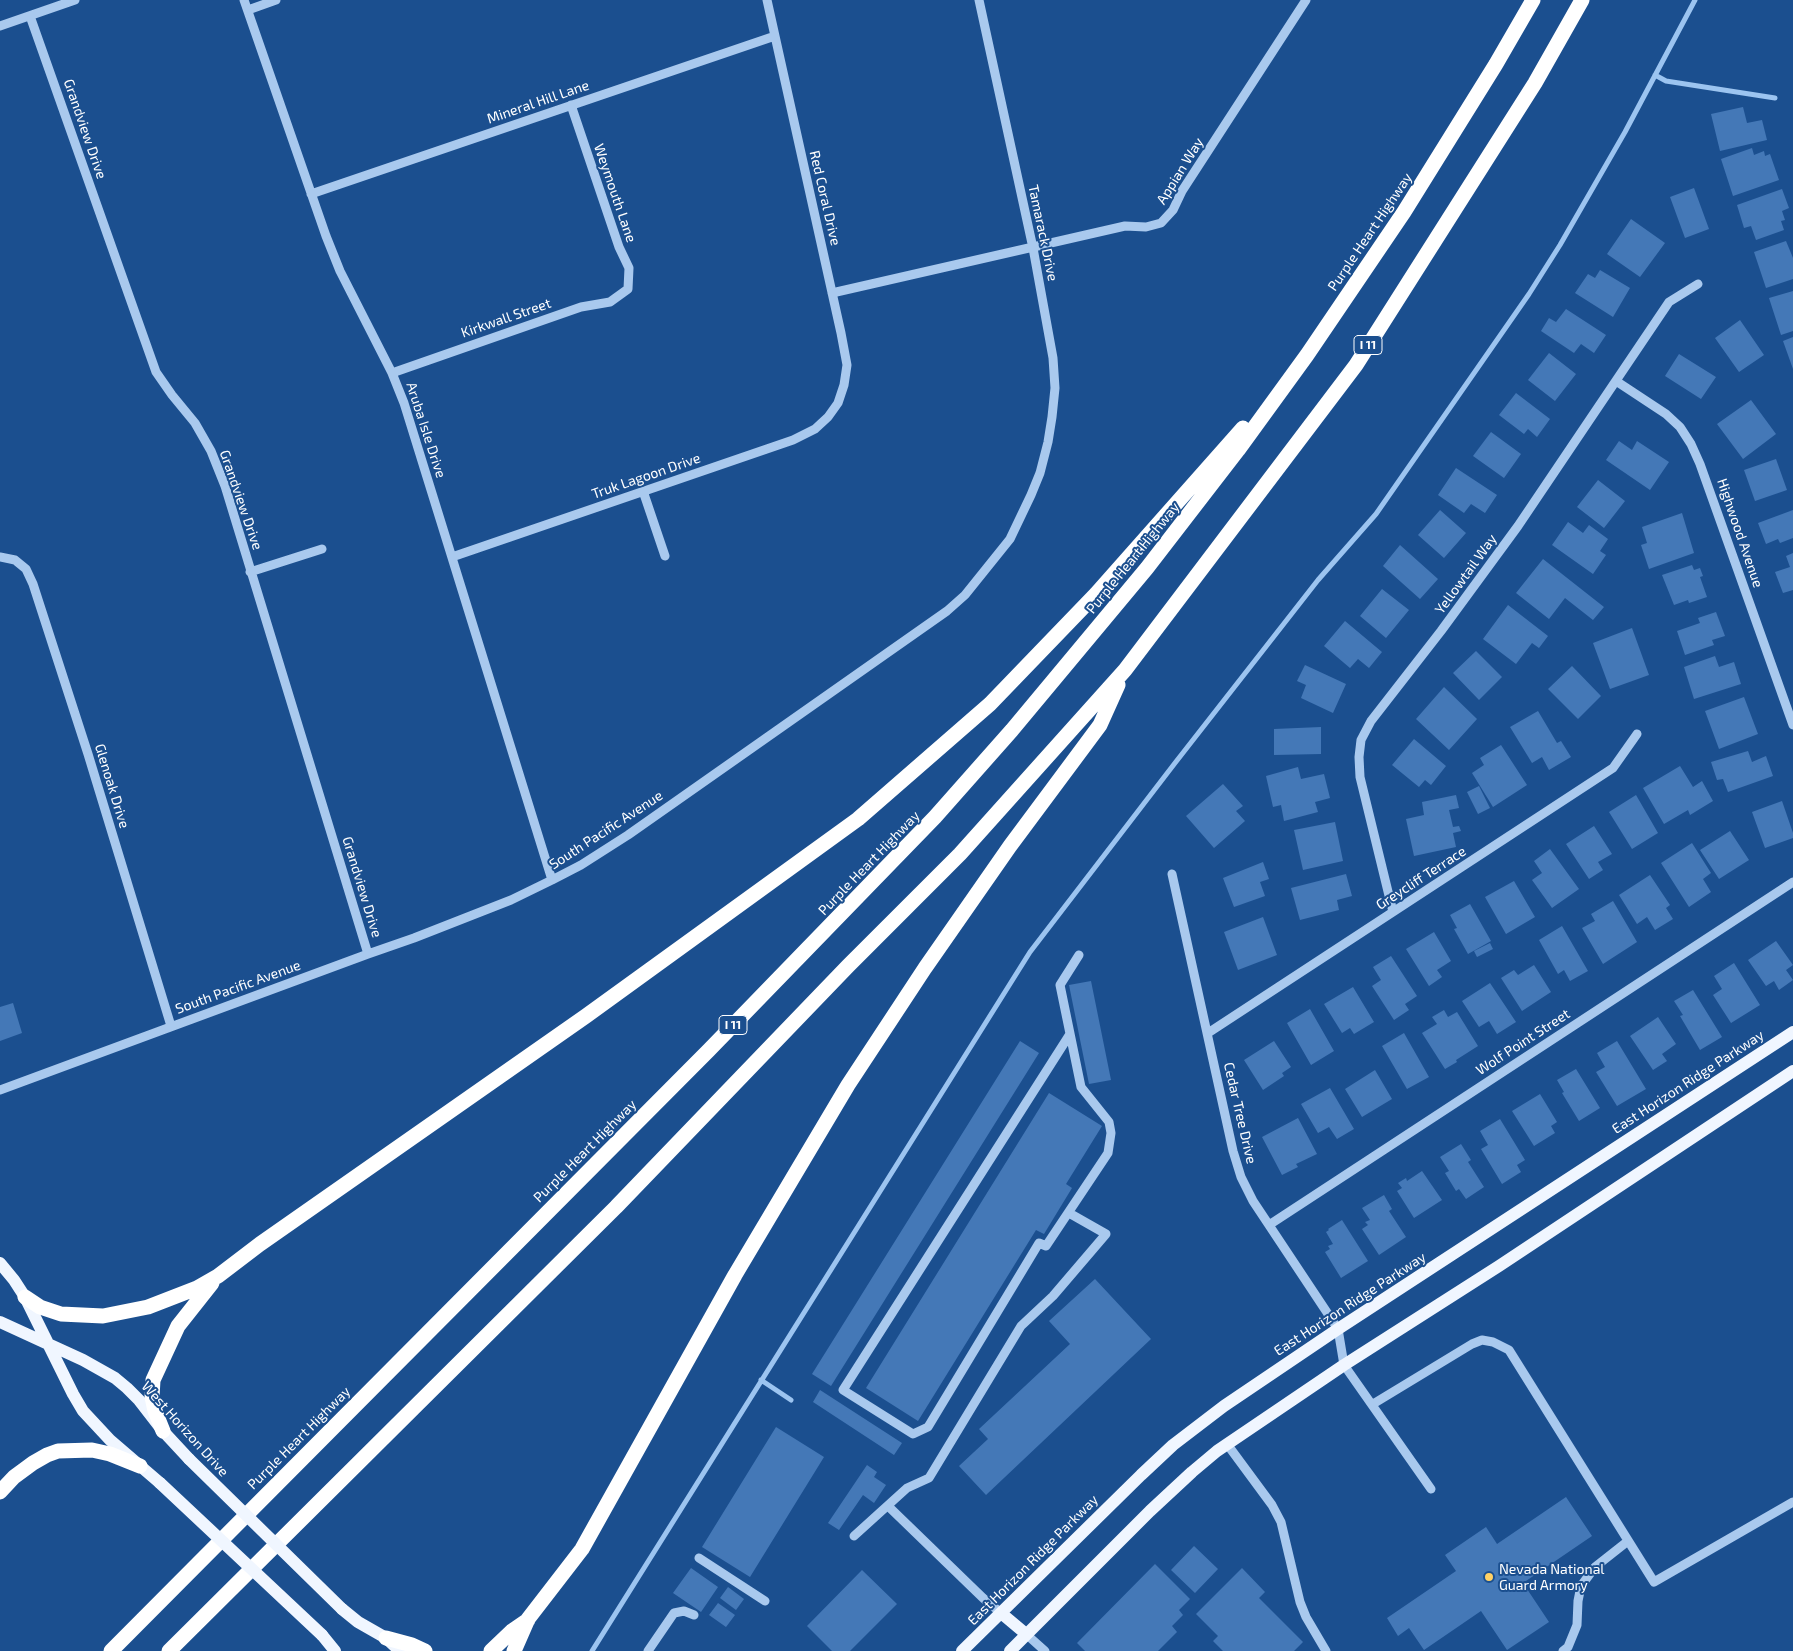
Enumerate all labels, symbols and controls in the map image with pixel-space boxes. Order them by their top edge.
street label: Grandview Drive [60,77,110,181]
street label: Mineral Hill Lane [485,77,591,127]
street label: Appian Way [1153,135,1207,207]
street label: Weymouth Lane [590,141,640,245]
street label: Red Coral Drive [806,149,844,247]
street label: Purple Heart Highway [1324,170,1416,294]
street label: Tamarack Drive [1025,183,1061,283]
street label: Kirkwall Street [459,295,553,341]
road number: I 11 [1354,336,1382,354]
street label: Aruba Isle Drive [403,380,449,480]
street label: Grandview Drive [216,448,266,552]
street label: Truk Lagoon Drive [590,450,702,502]
street label: Highwood Avenue [1713,476,1767,590]
street label: Purple Heart Highway [1083,499,1183,617]
street label: Yellowtail Way [1431,531,1501,617]
street label: Glenoak Drive [91,742,133,830]
street label: South Pacific Avenue [546,787,666,873]
street label: Purple Heart Highway [815,807,923,919]
street label: Grandview Drive [339,835,385,939]
street label: Greycliff Terrace [1373,843,1469,913]
street label: South Pacific Avenue [173,957,303,1017]
street label: Wolf Point Street [1473,1005,1573,1079]
road number: I 11 [719,1016,747,1034]
street label: East Horizon Ridge Parkway [1609,1027,1767,1137]
street label: Cedar Tree Drive [1220,1061,1260,1165]
street label: Purple Heart Highway [530,1096,640,1206]
street label: East Horizon Ridge Parkway [1271,1249,1429,1359]
street label: West Horizon Drive [138,1378,232,1480]
street label: Purple Heart Highway [244,1383,354,1493]
street label: East Horizon Ridge Parkway [964,1491,1102,1629]
place label: Nevada National Guard Armory [1499,1561,1605,1594]
marker: Nevada National Guard Armory [1483,1571,1495,1583]

